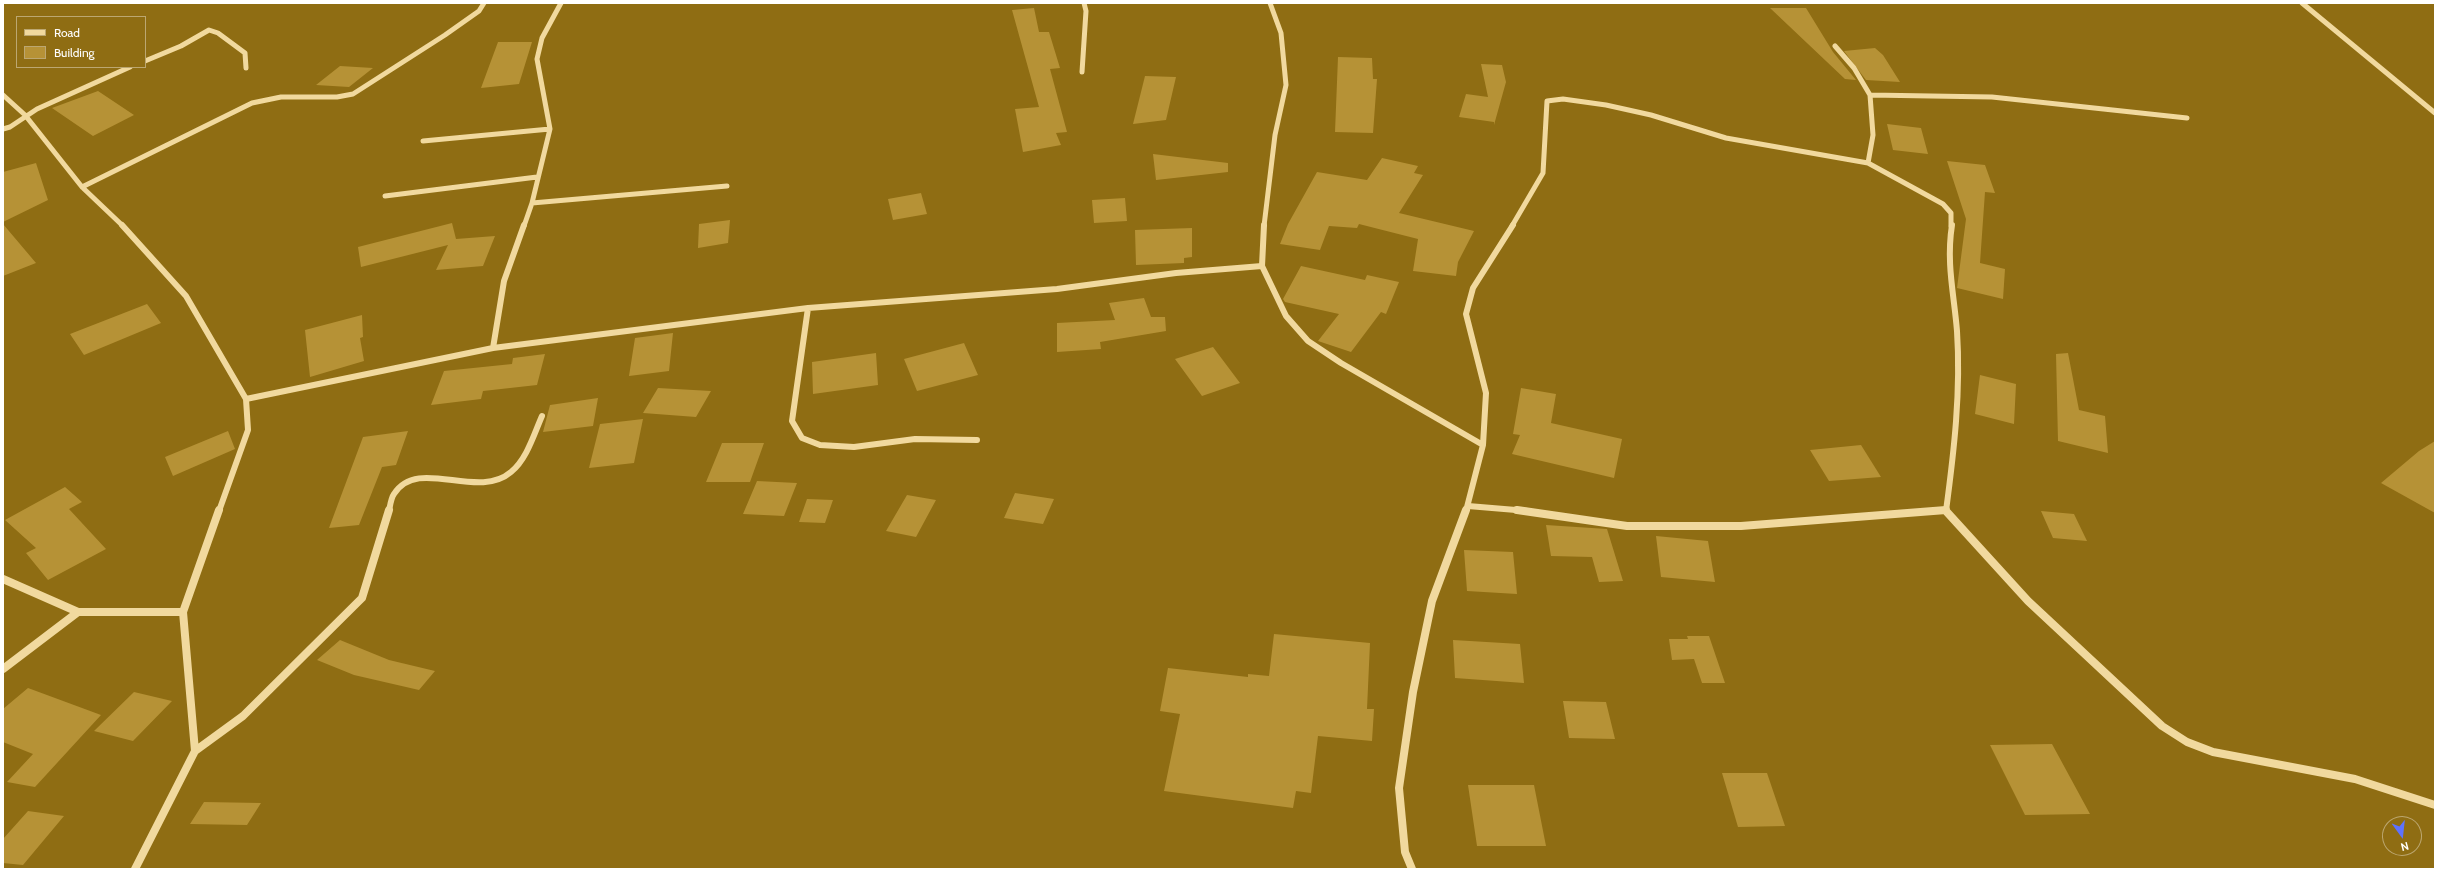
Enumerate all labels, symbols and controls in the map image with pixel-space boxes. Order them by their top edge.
legend [16,16,146,68]
text: Road [54,25,80,40]
text: Building [54,45,95,60]
north arrow [2382,816,2422,856]
text: N [2399,839,2410,854]

